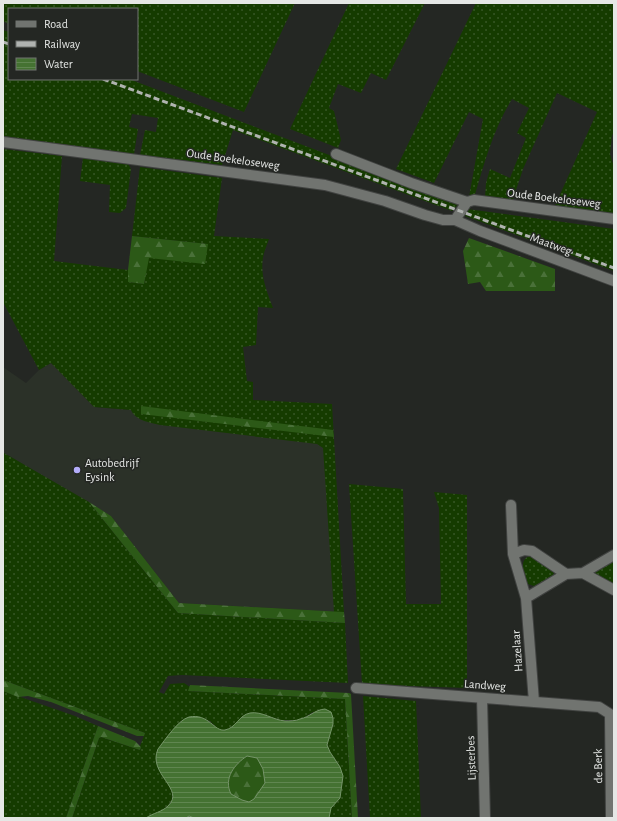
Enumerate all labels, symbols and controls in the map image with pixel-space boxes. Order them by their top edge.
legend [8,8,138,80]
text: Road [44,18,68,30]
text: Railway [44,38,80,51]
text: Water [44,58,73,70]
street label: Oude Boekeloseweg [186,147,281,172]
street label: Oude Boekeloseweg [507,186,602,210]
street label: Maatweg [529,231,574,257]
place label: Autobedrijf Eysink [85,457,140,484]
marker: Autobedrijf Eysink [72,465,82,475]
street label: Hazelaar [510,630,524,672]
street label: Landweg [464,678,507,692]
street label: Lijsterbes [464,735,479,781]
street label: de Berk [592,748,604,784]

